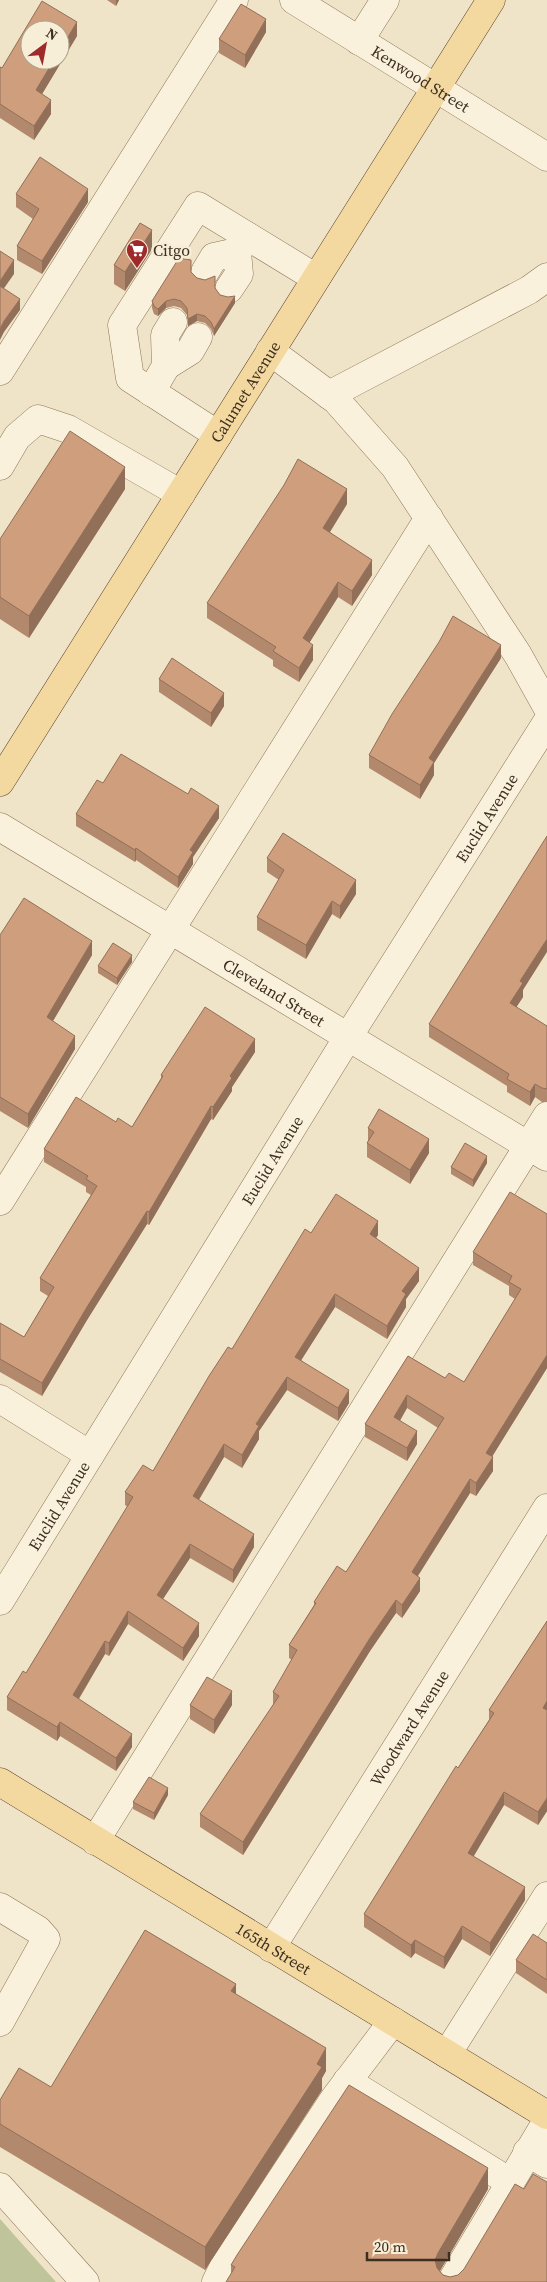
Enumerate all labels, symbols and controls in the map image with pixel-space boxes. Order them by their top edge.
north arrow [20,20,70,70]
text: N [42,23,62,45]
street label: Kenwood Street [367,40,474,118]
supermarket icon: Citgo [125,238,149,269]
place label: Citgo [153,239,190,261]
street label: Calumet Avenue [205,336,285,447]
street label: Euclid Avenue [450,769,523,866]
street label: Cleveland Street [219,953,330,1032]
street label: Euclid Avenue [236,1111,308,1209]
street label: Euclid Avenue [23,1457,95,1555]
street label: Woodward Avenue [365,1666,454,1790]
street label: 165th Street [232,1917,316,1980]
scale bar [367,2230,450,2262]
text: 20 m [374,2236,406,2257]

